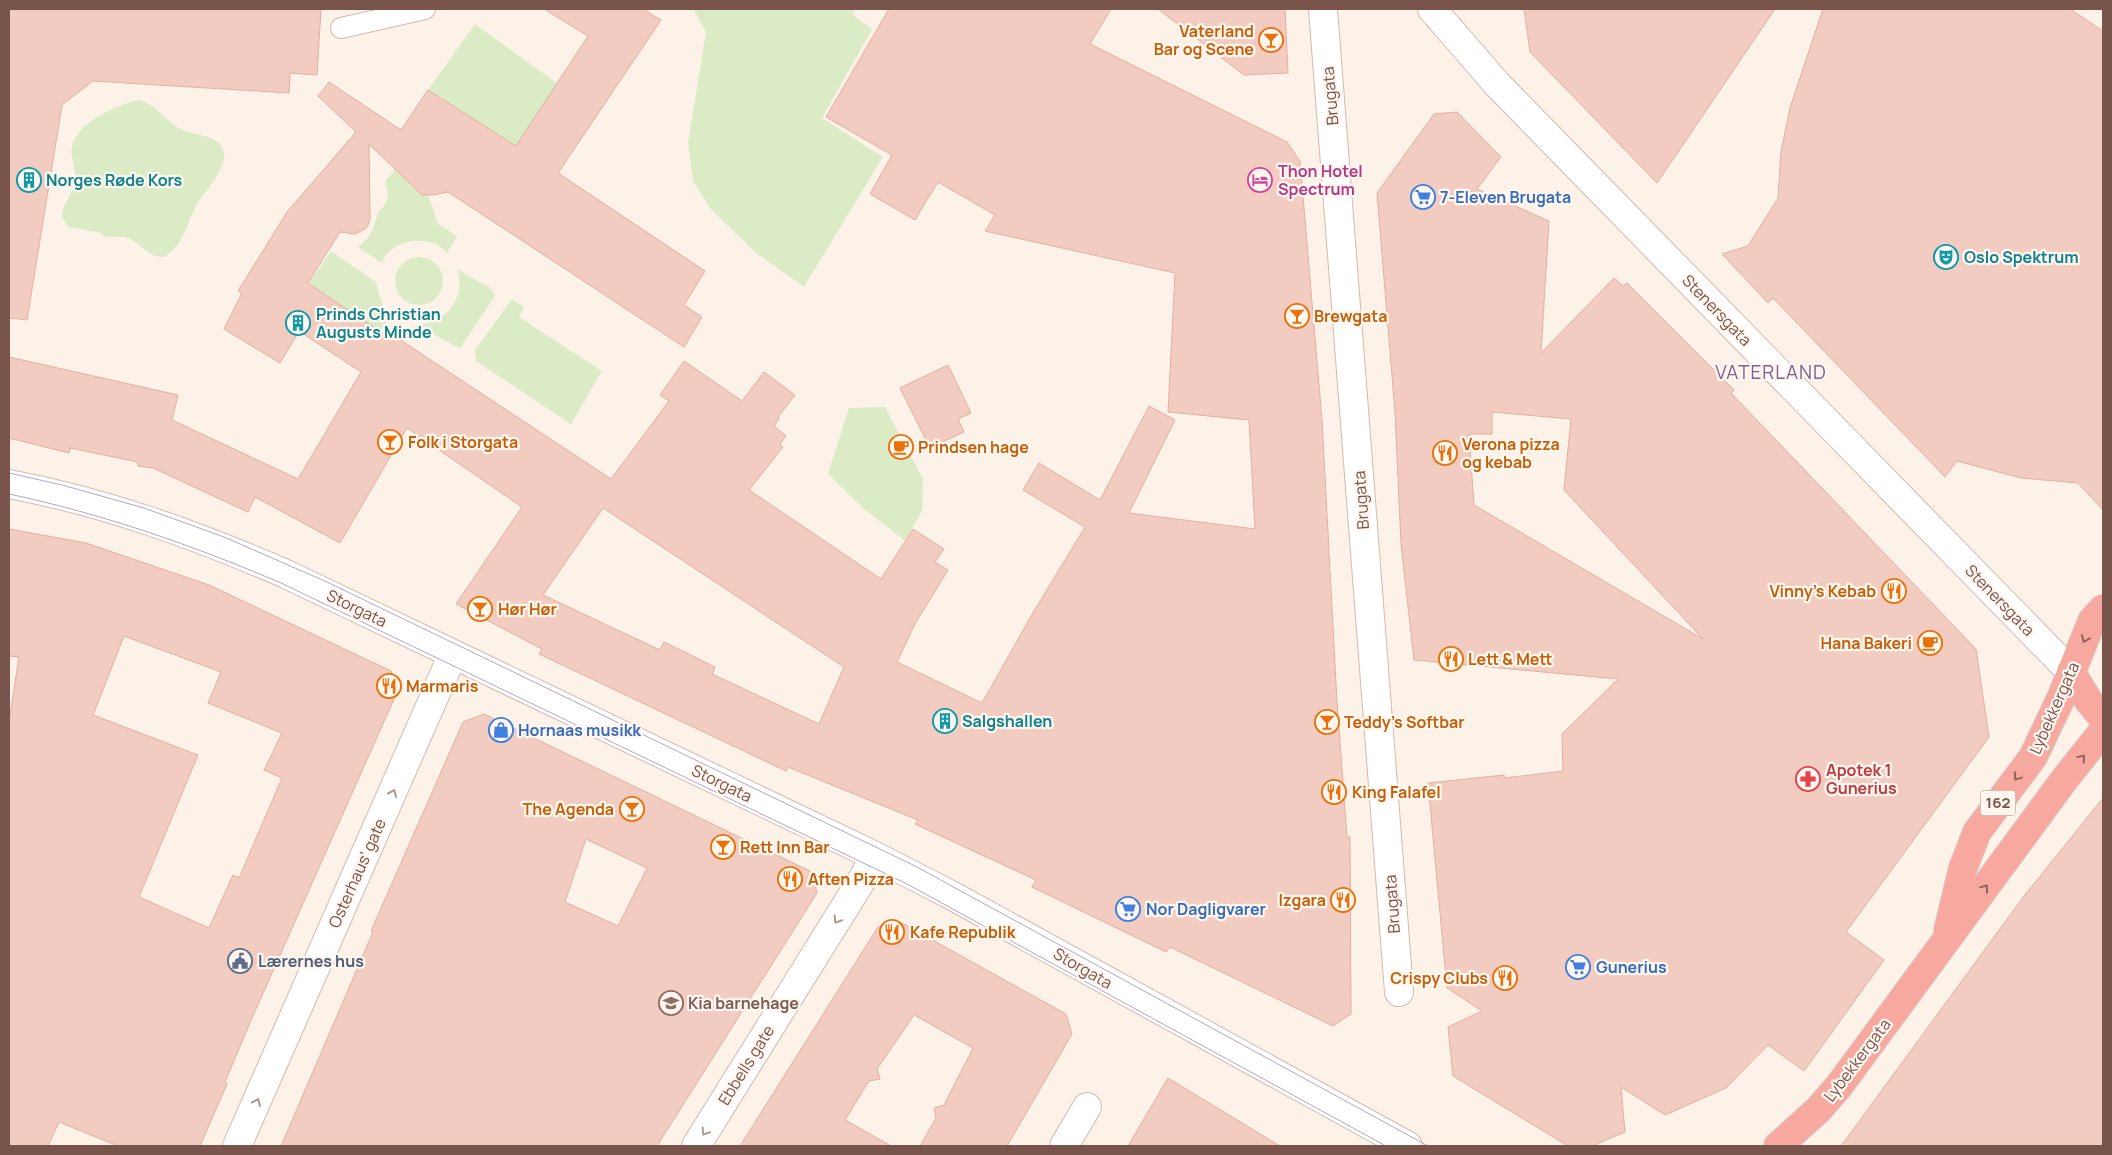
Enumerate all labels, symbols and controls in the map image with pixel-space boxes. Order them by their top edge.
place label: Vaterland Bar og Scene [1154,20,1254,60]
bar icon: Vaterland Bar og Scene [1258,27,1284,53]
street label: Brugata [1316,66,1344,126]
place label: Thon Hotel Spectrum [1278,160,1363,200]
building icon: Norges Røde Kors [16,167,42,193]
hotel icon: Thon Hotel Spectrum [1247,167,1273,193]
place label: Norges Røde Kors [46,169,183,191]
supermarket icon: 7-Eleven Brugata [1410,184,1436,210]
place label: 7-Eleven Brugata [1440,186,1571,208]
theatre icon: Oslo Spektrum [1933,244,1959,270]
place label: Oslo Spektrum [1964,246,2079,268]
street label: Stenersgata [1677,269,1757,351]
place label: Prinds Christian Augusts Minde [316,303,441,343]
bar icon: Brewgata [1284,303,1310,329]
place label: Brewgata [1314,305,1387,327]
building icon: Prinds Christian Augusts Minde [285,310,311,336]
district label: VATERLAND [1715,359,1827,385]
bar icon: Folk i Storgata [377,429,403,455]
place label: Folk i Storgata [408,431,518,453]
place label: Verona pizza og kebab [1462,433,1560,473]
cafe icon: Prindsen hage [888,434,914,460]
place label: Prindsen hage [918,436,1029,458]
restaurant icon: Verona pizza og kebab [1432,440,1458,466]
street label: Brugata [1348,470,1374,530]
street label: Stenersgata [1960,559,2040,641]
restaurant icon: Vinny's Kebab [1881,578,1907,604]
place label: Vinny's Kebab [1770,580,1876,602]
street label: Storgata [323,584,391,632]
bar icon: Hør Hør [467,596,493,622]
place label: Hør Hør [498,598,557,620]
cafe icon: Hana Bakeri [1917,630,1943,656]
place label: Hana Bakeri [1821,632,1912,654]
one-way arrow [2080,634,2091,643]
restaurant icon: Lett & Mett [1438,646,1464,672]
place label: Lett & Mett [1468,648,1552,670]
street label: Lybekkergata [2024,658,2084,758]
restaurant icon: Marmaris [376,673,402,699]
place label: Marmaris [406,675,479,697]
building icon: Salgshallen [932,708,958,734]
bar icon: Teddy's Softbar [1314,709,1340,735]
place label: Salgshallen [962,710,1052,732]
place label: Teddy's Softbar [1344,711,1465,733]
shop icon: Hornaas musikk [488,717,514,743]
place label: Hornaas musikk [518,719,641,741]
one-way arrow [2077,755,2086,764]
street label: Storgata [688,759,756,807]
place label: Apotek 1 Gunerius [1826,759,1897,799]
pharmacy icon: Apotek 1 Gunerius [1795,766,1821,792]
one-way arrow [2014,771,2023,781]
restaurant icon: King Falafel [1321,779,1347,805]
place label: King Falafel [1352,781,1441,803]
one-way arrow [386,789,397,798]
road number: 162 [1980,790,2016,816]
bar icon: The Agenda [619,796,645,822]
place label: The Agenda [523,798,614,820]
street label: Osterhaus’ gate [323,815,391,931]
bar icon: Rett Inn Bar [710,834,736,860]
place label: Rett Inn Bar [740,836,830,858]
restaurant icon: Aften Pizza [777,866,803,892]
place label: Aften Pizza [808,868,894,890]
street label: Brugata [1379,874,1405,934]
one-way arrow [1979,884,1988,894]
restaurant icon: Izgara [1330,887,1356,913]
place label: Izgara [1279,889,1326,911]
supermarket icon: Nor Dagligvarer [1115,896,1141,922]
place label: Nor Dagligvarer [1146,898,1266,920]
one-way arrow [834,914,843,923]
restaurant icon: Kafe Republik [879,919,905,945]
place label: Kafe Republik [910,921,1016,943]
street label: Storgata [1050,942,1116,994]
public building icon: Lærernes hus [227,948,253,974]
place label: Lærernes hus [258,950,364,972]
supermarket icon: Gunerius [1565,954,1591,980]
place label: Gunerius [1596,956,1667,978]
restaurant icon: Crispy Clubs [1492,965,1518,991]
place label: Crispy Clubs [1390,967,1488,989]
school or university icon: Kia barnehage [658,990,684,1016]
place label: Kia barnehage [688,992,799,1014]
street label: Lybekkergata [1818,1014,1896,1106]
street label: Ebbells gate [713,1021,779,1109]
one-way arrow [251,1098,262,1107]
one-way arrow [701,1126,711,1135]

